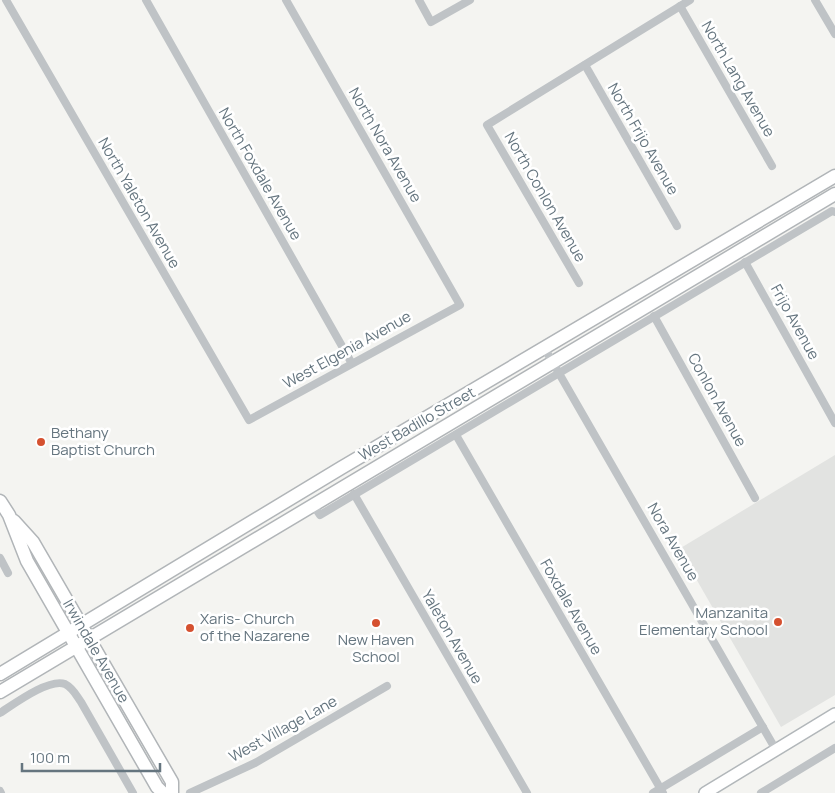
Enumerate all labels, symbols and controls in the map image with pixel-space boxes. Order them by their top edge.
street label: North Lang Avenue [697,17,780,141]
street label: North Frijo Avenue [603,79,684,199]
street label: North Nora Avenue [344,83,427,206]
street label: North Foxdale Avenue [214,104,307,244]
street label: North Conlon Avenue [500,128,591,266]
street label: North Yaleton Avenue [93,133,186,272]
street label: Frijo Avenue [766,280,825,364]
street label: West Elgenia Avenue [279,306,415,393]
street label: Conlon Avenue [683,349,752,451]
street label: West Badillo Street [354,382,479,466]
place label: Bethany Baptist Church [51,422,155,460]
marker: Bethany Baptist Church [35,436,47,448]
street label: Nora Avenue [643,499,704,585]
street label: Foxdale Avenue [535,555,608,659]
street label: Yaleton Avenue [417,586,488,688]
street label: Irwindale Avenue [58,595,135,707]
place label: Manzanita Elementary School [639,602,768,640]
place label: Xaris- Church of the Nazarene [200,608,310,646]
marker: Manzanita Elementary School [772,616,784,628]
marker: New Haven School [370,617,382,629]
marker: Xaris- Church of the Nazarene [184,622,196,634]
place label: New Haven School [338,629,414,667]
street label: West Village Lane [225,690,341,767]
scale bar [22,740,160,772]
text: 100 m [30,747,70,768]

